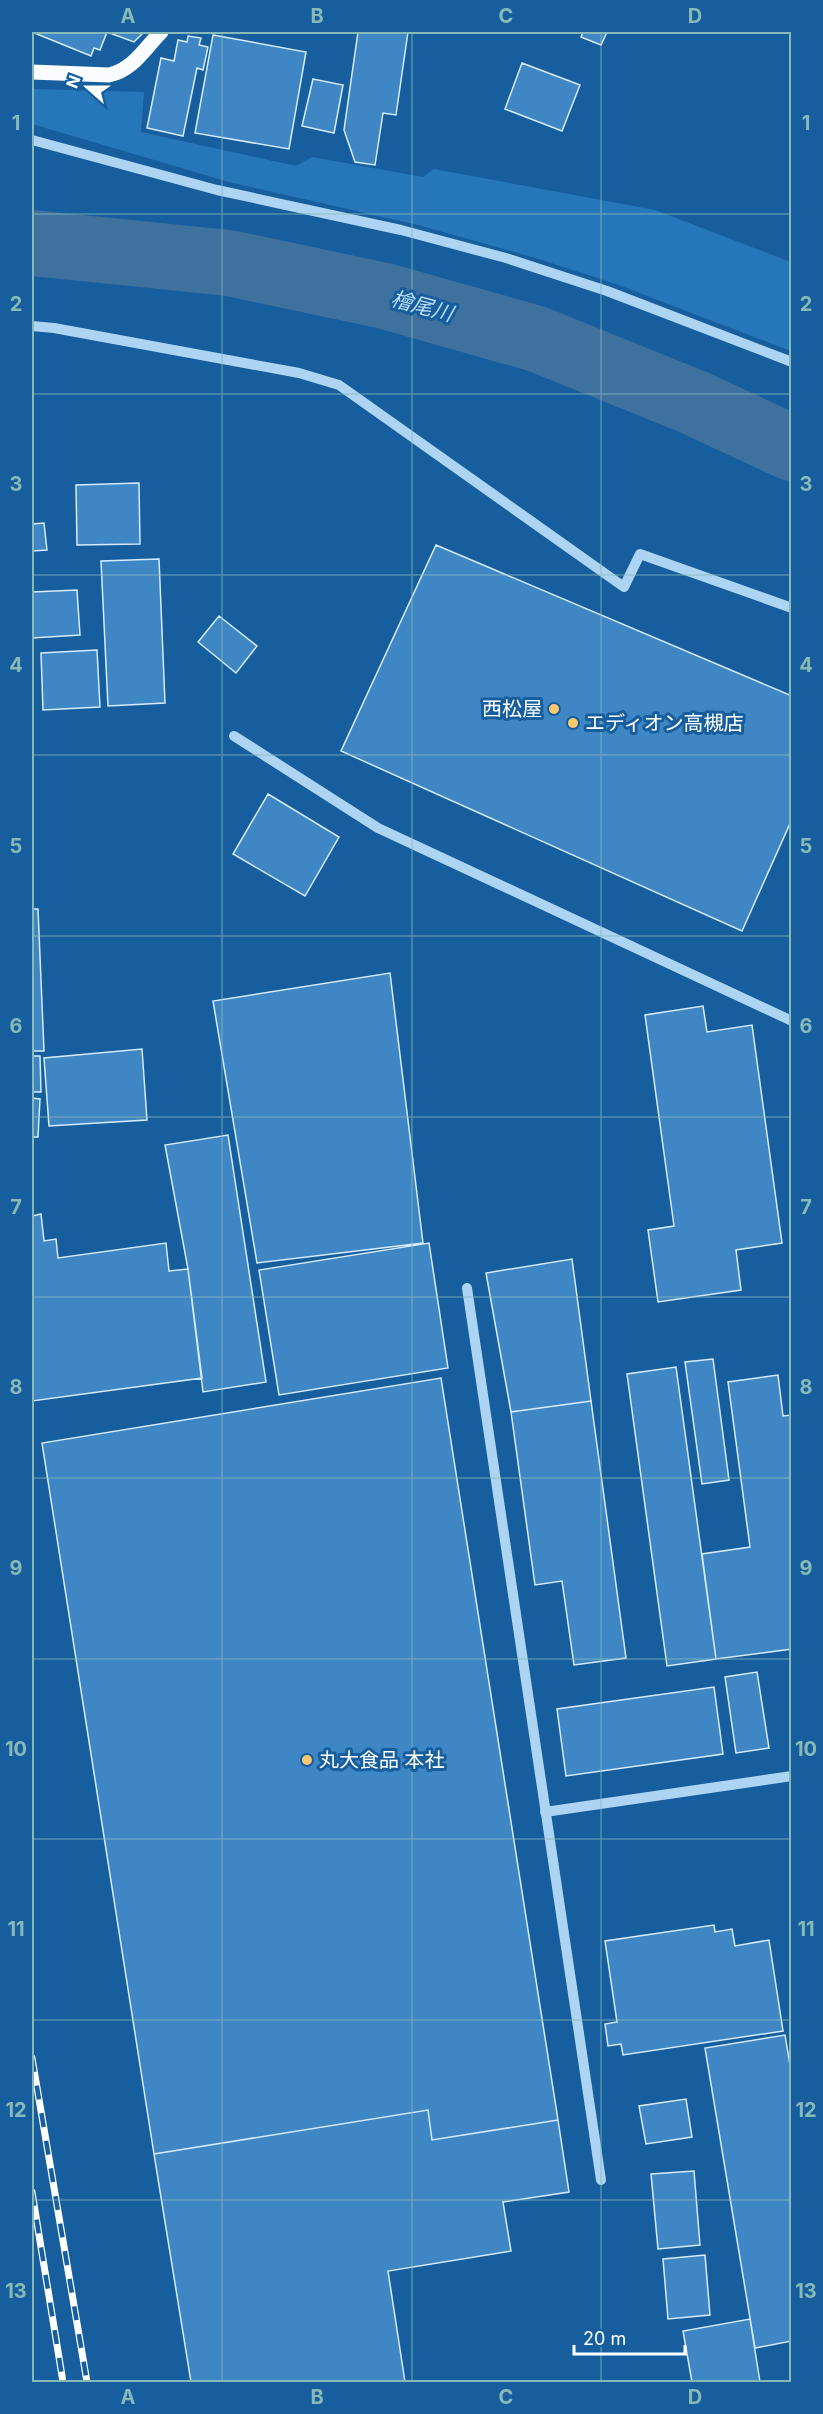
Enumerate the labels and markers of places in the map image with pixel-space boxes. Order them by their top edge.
place label: 西松屋 [482,697,542,721]
marker: 西松屋 [547,702,561,716]
place label: エディオン高槻店 [585,711,744,735]
marker: エディオン高槻店 [566,716,580,730]
place label: 丸大食品 本社 [319,1748,445,1772]
marker: 丸大食品 本社 [300,1753,314,1767]

